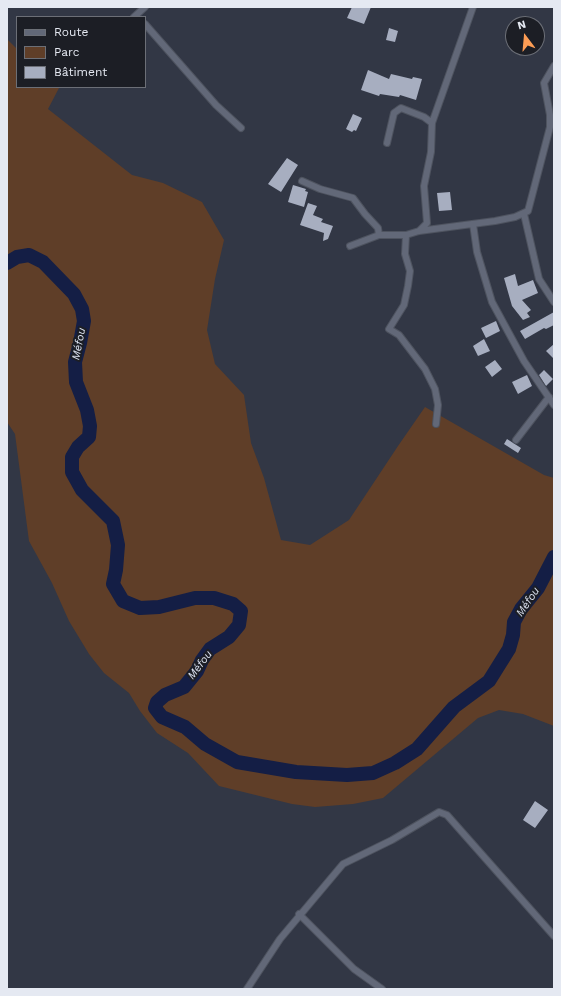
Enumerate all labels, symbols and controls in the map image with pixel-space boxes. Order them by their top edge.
legend [16,16,146,88]
north arrow [505,16,545,56]
text: N [516,18,528,32]
text: Route [54,25,88,39]
text: Parc [54,45,80,59]
text: Bâtiment [54,65,107,79]
water label: Méfou [69,327,89,361]
water label: Méfou [513,585,543,619]
water label: Méfou [185,648,215,682]

